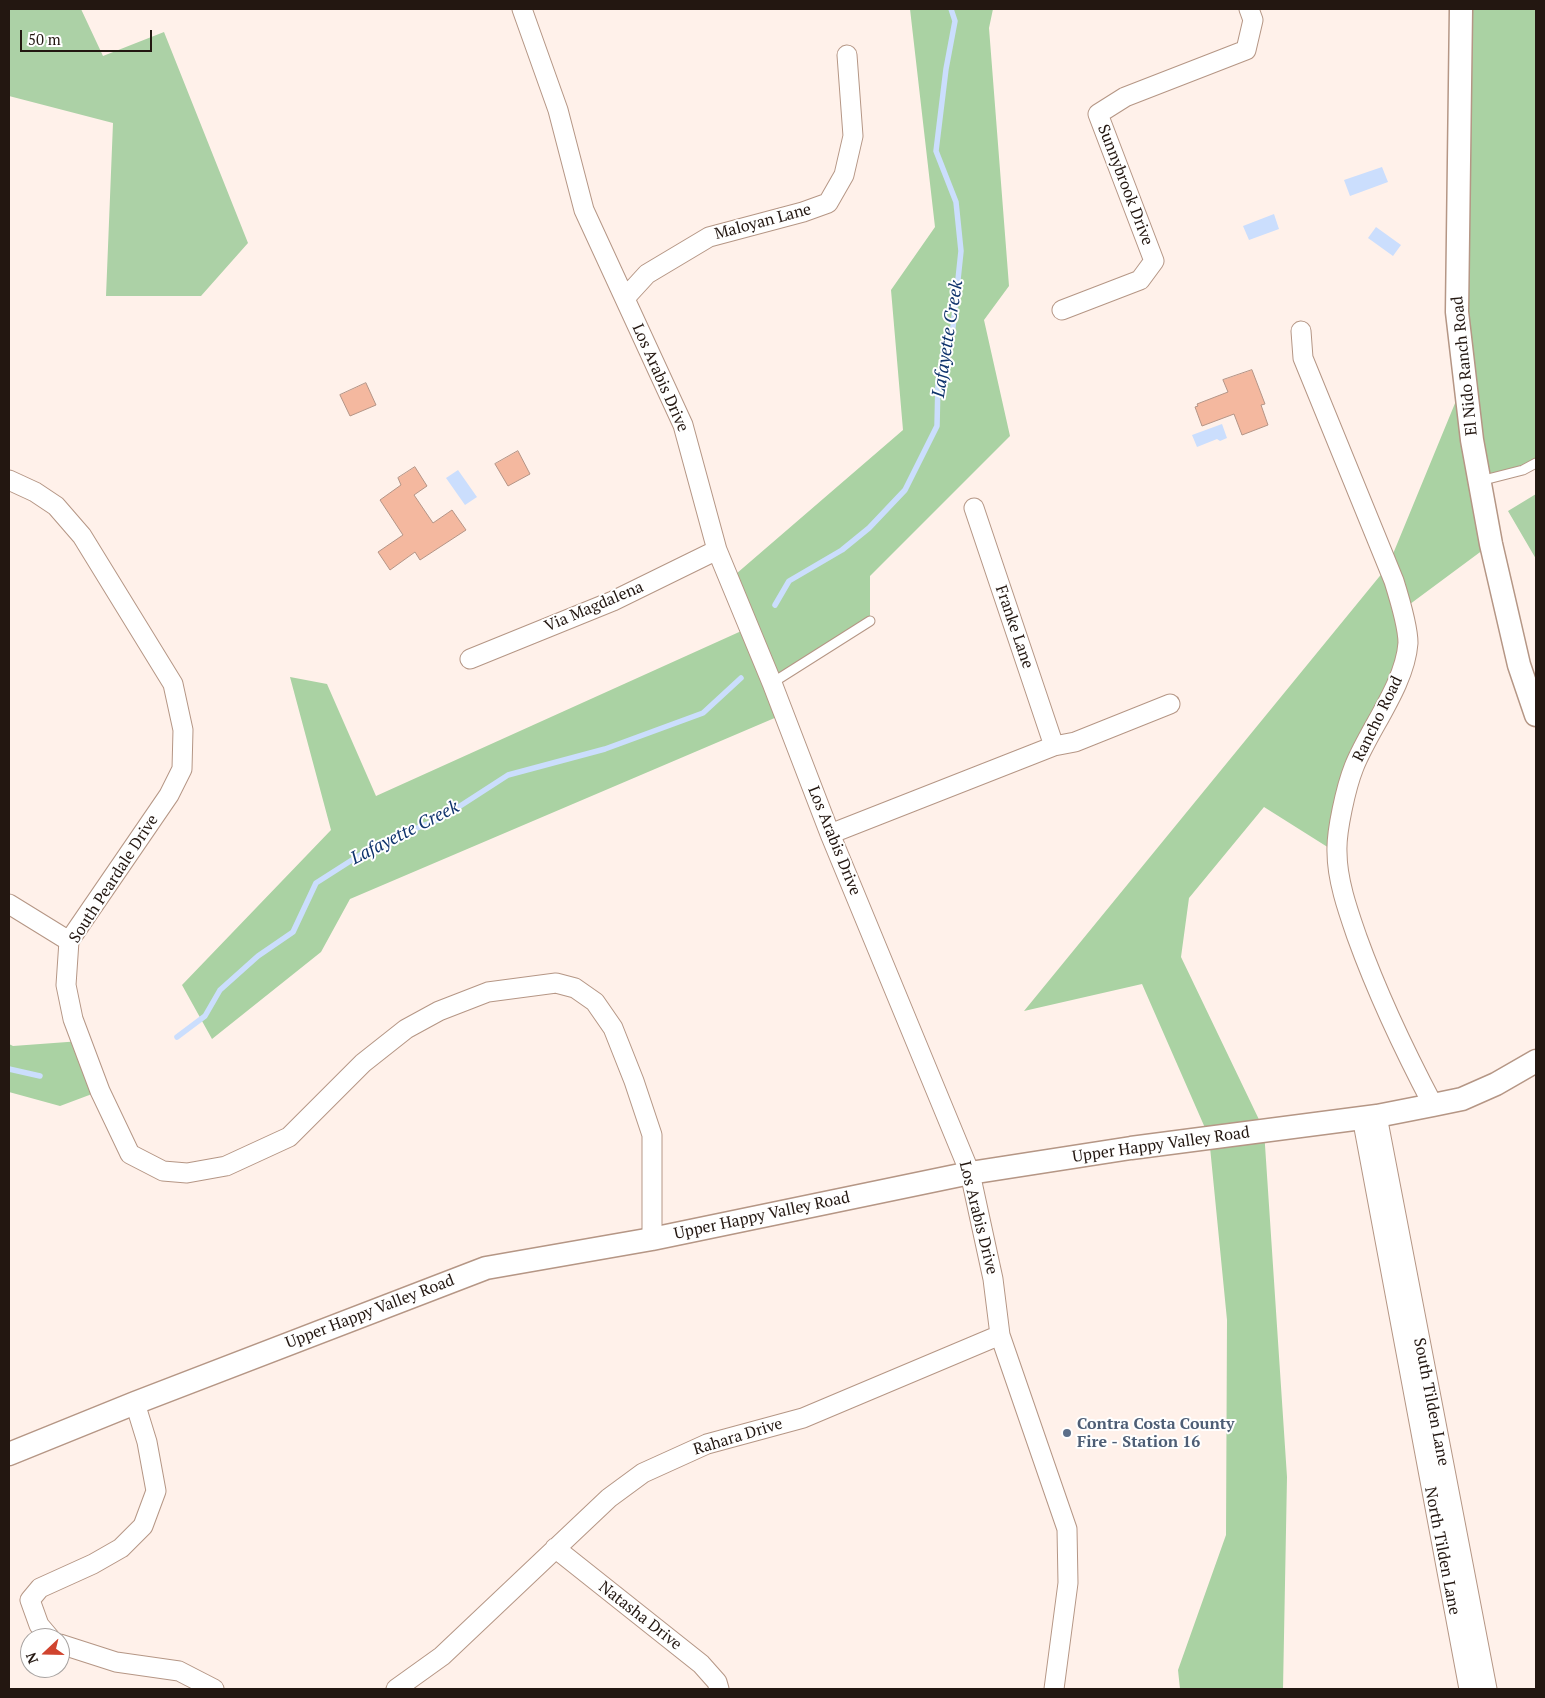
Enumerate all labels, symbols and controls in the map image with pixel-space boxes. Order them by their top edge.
scale bar [22,20,155,52]
text: 50 m [28,29,61,49]
street label: Sunnybrook Drive [1093,122,1157,248]
street label: Maloyan Lane [713,200,813,244]
water label: Lafayette Creek [928,279,968,399]
street label: El Nido Ranch Road [1448,295,1482,437]
street label: Los Arabis Drive [628,321,692,435]
street label: Via Magdalena [542,578,646,636]
street label: Franke Lane [991,583,1037,671]
street label: Rancho Road [1349,673,1407,765]
street label: Los Arabis Drive [803,784,865,898]
water label: Lafayette Creek [347,796,463,870]
street label: South Peardale Drive [65,811,163,947]
street label: Upper Happy Valley Road [1071,1123,1251,1167]
street label: Los Arabis Drive [955,1159,1001,1277]
street label: Upper Happy Valley Road [672,1188,852,1244]
street label: Upper Happy Valley Road [283,1271,457,1353]
street label: South Tilden Lane [1409,1336,1453,1468]
street label: Rahara Drive [691,1414,785,1460]
place label: Contra Costa County Fire - Station 16 [1077,1414,1234,1452]
marker: Contra Costa County Fire - Station 16 [1061,1427,1073,1439]
street label: North Tilden Lane [1420,1485,1464,1617]
street label: Natasha Drive [595,1578,685,1654]
north arrow [20,1628,70,1678]
text: N [21,1650,42,1667]

